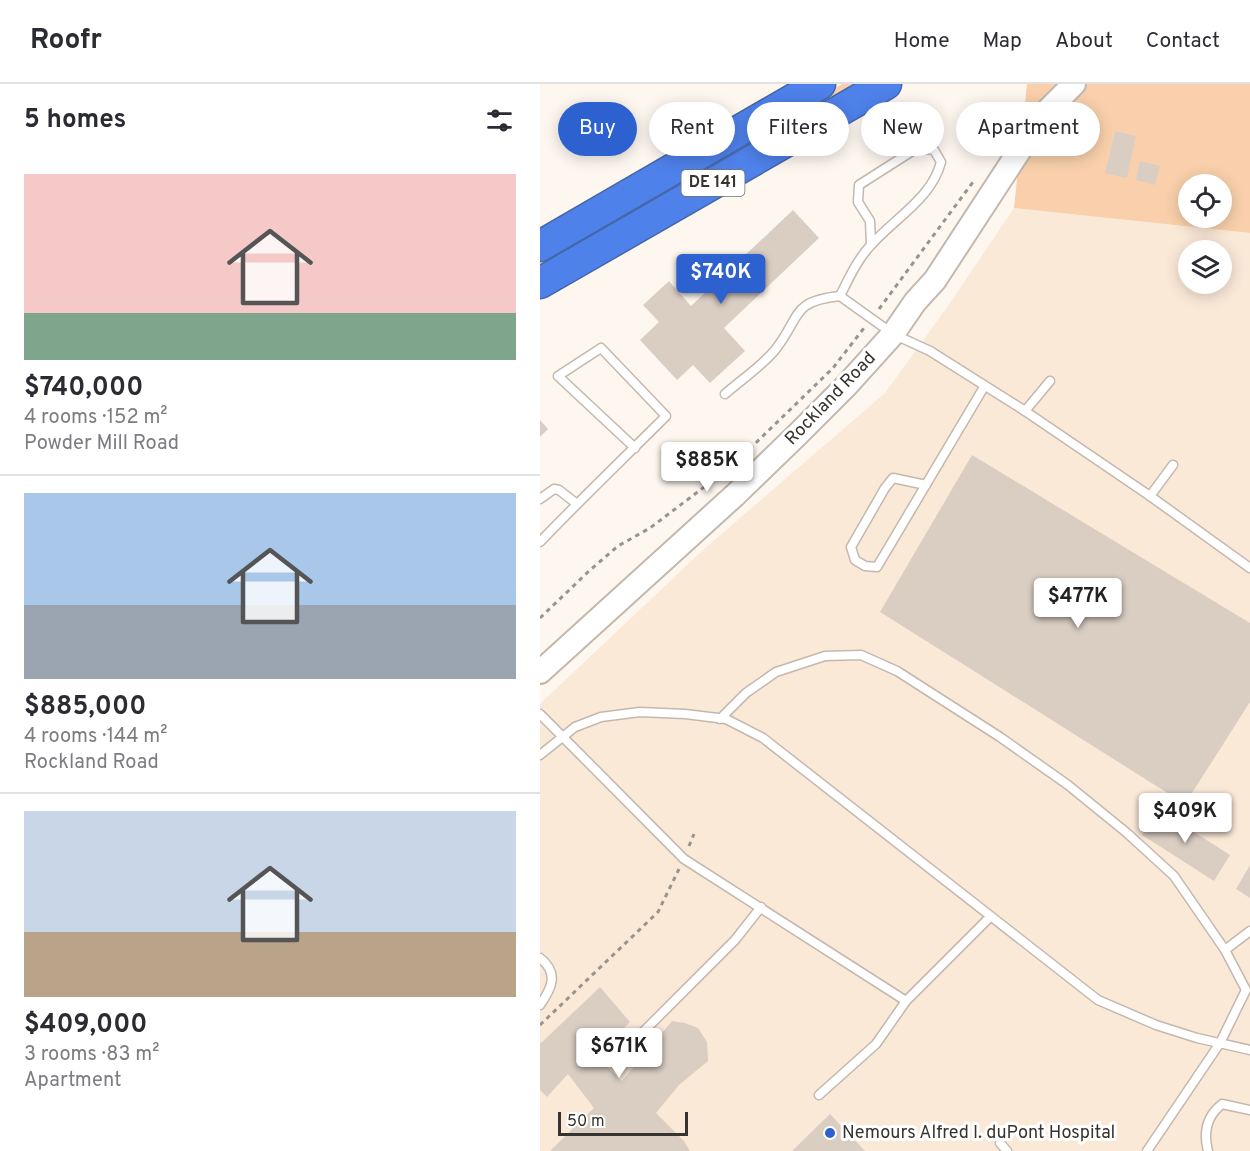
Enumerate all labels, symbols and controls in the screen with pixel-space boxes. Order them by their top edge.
text: Roofr [30,23,102,59]
text: Home [894,28,950,55]
text: Map [983,28,1022,55]
text: About [1055,28,1113,55]
text: Contact [1146,28,1220,55]
chip: Buy [558,102,637,156]
chip: Rent [649,102,735,156]
chip: Filters [747,102,849,156]
chip: New [861,102,944,156]
chip: Apartment [956,102,1100,156]
text: 5 homes [24,104,126,137]
icon: filters [483,104,516,137]
road number: DE 141 [682,170,744,196]
map controls [1178,174,1232,294]
button: locate [1178,174,1232,228]
icon: home [216,213,324,321]
button: layers [1178,240,1232,294]
pin: $740K [679,254,763,305]
text: $740K [690,260,752,286]
street label: Rockland Road [781,347,881,451]
text: $740,000 [24,372,143,405]
text: 4 rooms · 152 m² [24,405,168,431]
text: Powder Mill Road [24,431,179,457]
pin: $885K [665,442,749,493]
text: $885K [675,448,739,474]
icon: home [216,532,324,640]
pin: $477K [1036,578,1120,629]
text: $477K [1048,584,1108,610]
text: $885,000 [24,691,146,724]
text: 4 rooms · 144 m² [24,724,167,750]
text: Rockland Road [24,750,159,776]
pin: $409K [1143,793,1227,844]
text: $409K [1153,799,1217,825]
icon: home [216,850,324,958]
text: $409,000 [24,1009,147,1042]
pin: $671K [577,1028,661,1079]
text: $671K [590,1034,648,1060]
text: 3 rooms · 83 m² [24,1042,159,1068]
text: Apartment [24,1068,122,1094]
scale bar [558,1109,688,1136]
text: 50 m [567,1112,605,1132]
place label: Nemours Alfred I. duPont Hospital [842,1122,1115,1145]
marker: Nemours Alfred I. duPont Hospital [823,1126,837,1140]

